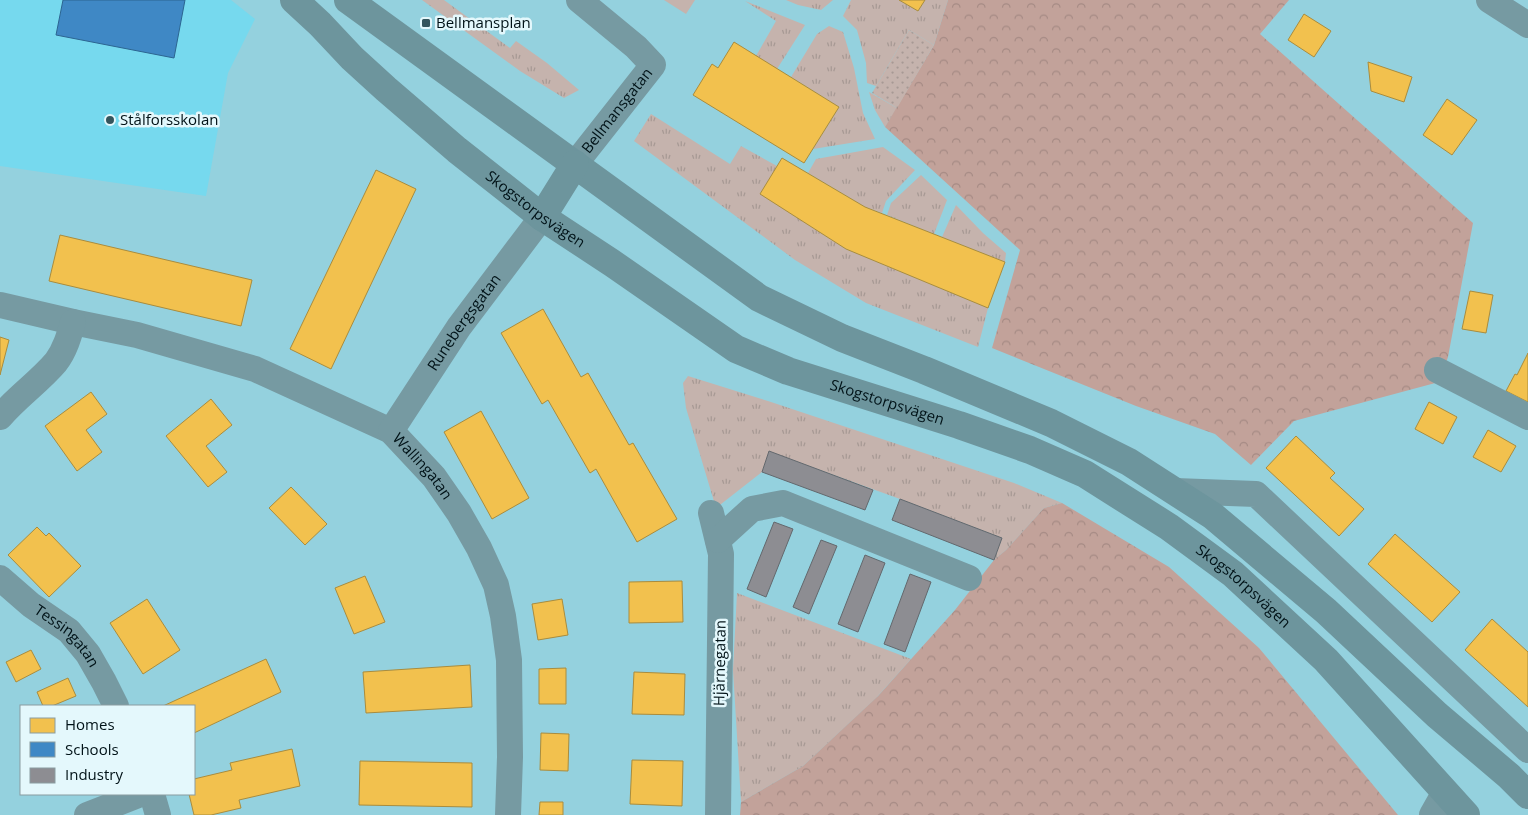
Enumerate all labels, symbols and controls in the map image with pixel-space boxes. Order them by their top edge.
place label: Bellmansplan [436,12,531,32]
marker: Bellmansplan [420,17,432,29]
street label: Bellmansgatan [576,63,656,157]
place label: Stålforsskolan [120,109,218,129]
marker: Stålforsskolan [104,114,116,126]
street label: Skogstorpsvägen [482,165,589,252]
street label: Runebergsgatan [422,269,505,374]
street label: Skogstorpsvägen [828,374,947,429]
street label: Wallingatan [389,428,458,503]
street label: Skogstorpsvägen [1192,539,1296,632]
street label: Tessingatan [31,599,104,670]
street label: Hjärnegatan [708,620,730,706]
legend [20,705,195,795]
text: Homes [65,714,115,734]
text: Schools [65,739,119,759]
text: Industry [65,764,123,784]

